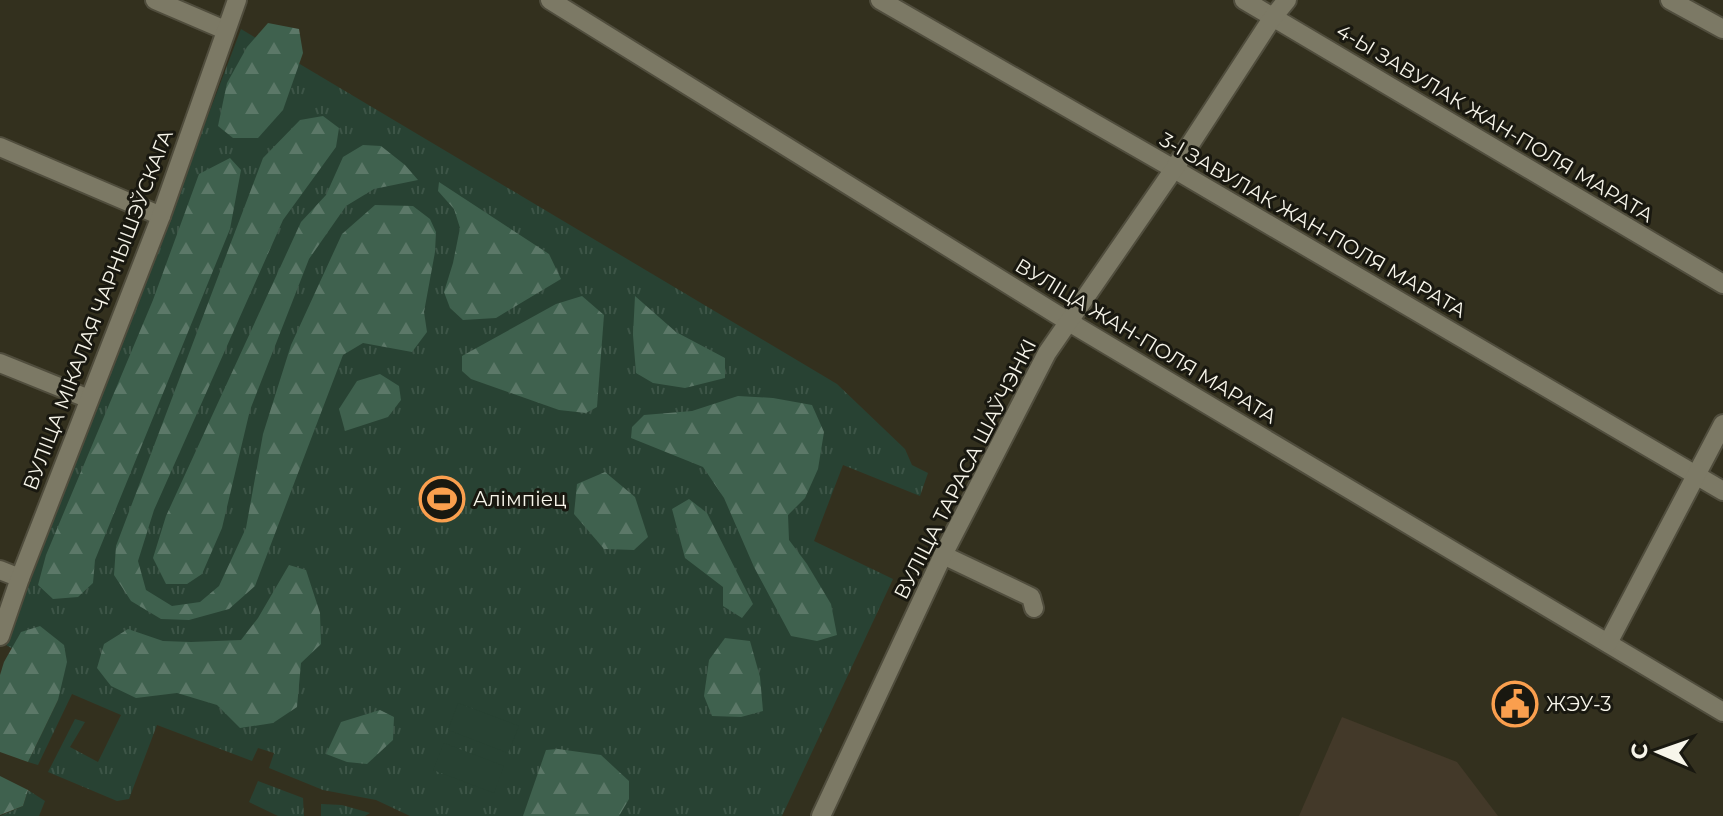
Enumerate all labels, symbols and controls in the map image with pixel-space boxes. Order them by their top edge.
street label: 4-Ы ЗАВУЛАК ЖАН-ПОЛЯ МАРАТА [1332,19,1658,227]
street label: ВУЛІЦА МІКАЛАЯ ЧАРНЫШЭЎСКАГА [18,126,178,494]
street label: 3-І ЗАВУЛАК ЖАН-ПОЛЯ МАРАТА [1156,127,1471,323]
street label: ВУЛІЦА ЖАН-ПОЛЯ МАРАТА [1011,253,1281,429]
street label: ВУЛІЦА ТАРАСА ШАЎЧЭНКІ [889,335,1041,603]
sports icon: Алімпіец [418,475,466,523]
place label: Алімпіец [473,487,567,511]
public building icon: ЖЭУ-3 [1491,680,1539,728]
place label: ЖЭУ-3 [1546,692,1612,716]
north arrow [1619,712,1699,792]
text: С [1626,743,1653,760]

